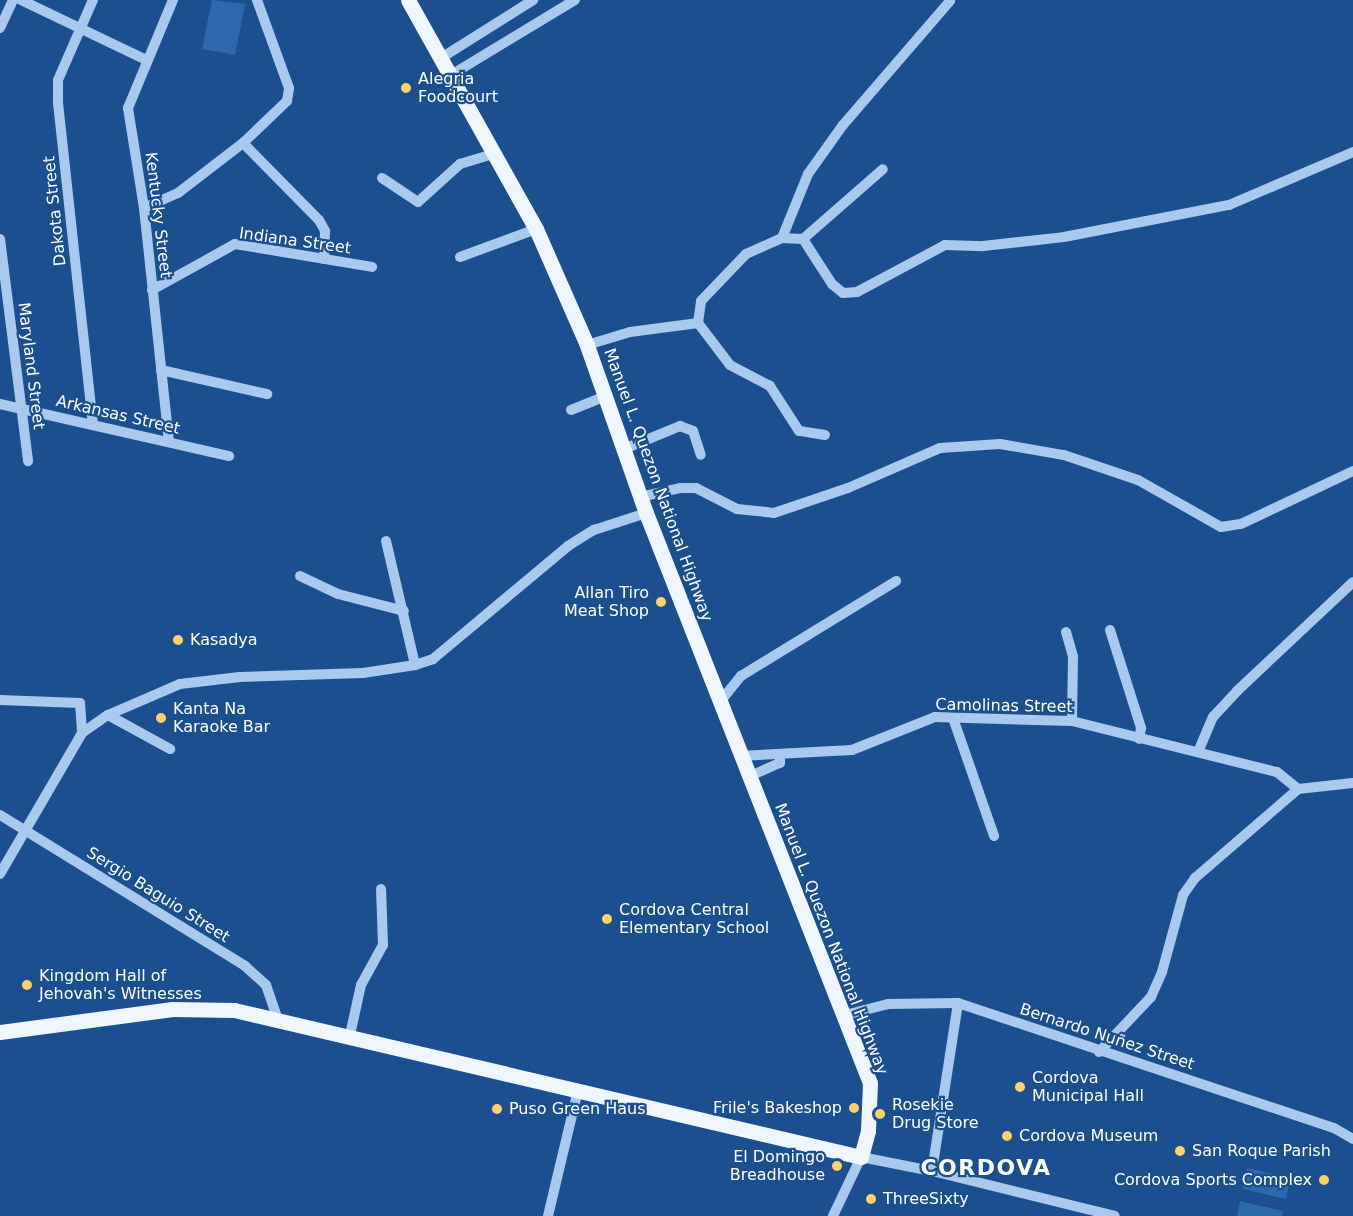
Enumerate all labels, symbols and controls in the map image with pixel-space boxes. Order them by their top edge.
place label: Alegria Foodcourt [418,69,498,107]
marker: Alegria Foodcourt [399,81,413,95]
street label: Kentucky Street [141,151,175,279]
street label: Dakota Street [40,155,70,267]
street label: Indiana Street [238,224,352,258]
street label: Maryland Street [14,301,48,431]
street label: Manuel L. Quezon National Highway [600,346,716,624]
street label: Arkansas Street [54,391,182,439]
place label: Allan Tiro Meat Shop [564,583,649,621]
marker: Allan Tiro Meat Shop [654,595,668,609]
place label: Kasadya [190,630,258,650]
marker: Kasadya [171,633,185,647]
street label: Camolinas Street [935,695,1073,717]
place label: Kanta Na Karaoke Bar [173,699,270,737]
marker: Kanta Na Karaoke Bar [154,711,168,725]
street label: Manuel L. Quezon National Highway [770,801,892,1077]
street label: Sergio Baguio Street [83,843,233,947]
place label: Cordova Central Elementary School [619,900,769,938]
marker: Cordova Central Elementary School [600,912,614,926]
place label: Kingdom Hall of Jehovah's Witnesses [39,966,202,1004]
marker: Kingdom Hall of Jehovah's Witnesses [20,978,34,992]
street label: Bernardo Nuñez Street [1017,1000,1197,1074]
place label: Cordova Municipal Hall [1032,1068,1144,1106]
marker: Cordova Municipal Hall [1013,1080,1027,1094]
place label: Rosekie Drug Store [892,1095,979,1133]
place label: Frile's Bakeshop [713,1098,842,1118]
place label: Puso Green Haus [509,1099,646,1119]
marker: Frile's Bakeshop [847,1101,861,1115]
marker: Puso Green Haus [490,1102,504,1116]
marker: Rosekie Drug Store [873,1107,887,1121]
place label: Cordova Museum [1019,1126,1158,1146]
marker: Cordova Museum [1000,1129,1014,1143]
place label: San Roque Parish [1192,1141,1331,1161]
marker: San Roque Parish [1173,1144,1187,1158]
place label: El Domingo Breadhouse [730,1147,825,1185]
district label: CORDOVA [920,1155,1052,1181]
marker: El Domingo Breadhouse [830,1159,844,1173]
place label: Cordova Sports Complex [1114,1170,1312,1190]
marker: Cordova Sports Complex [1317,1173,1331,1187]
place label: ThreeSixty [883,1189,969,1209]
marker: ThreeSixty [864,1192,878,1206]

